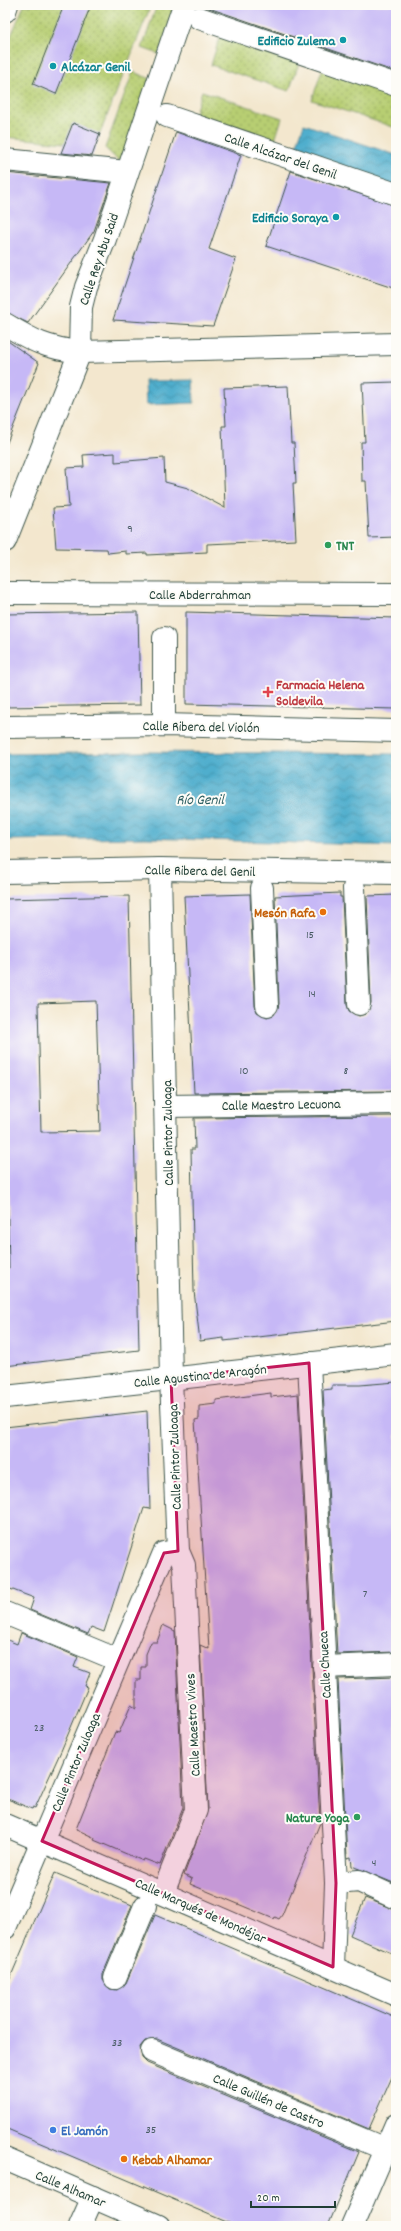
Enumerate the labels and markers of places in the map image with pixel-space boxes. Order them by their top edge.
place label: Edificio Zulema [258,32,336,52]
marker: Edificio Zulema [338,35,348,45]
place label: Alcázar Genil [61,58,131,78]
marker: Alcázar Genil [48,61,58,71]
place label: Edificio Soraya [252,209,329,229]
marker: Edificio Soraya [331,212,341,222]
place label: TNT [336,537,355,557]
marker: TNT [323,540,333,550]
place label: Farmacia Helena Soldevila [276,676,365,712]
marker: Farmacia Helena Soldevila [263,687,273,697]
place label: Mesón Rafa [254,904,316,924]
marker: Mesón Rafa [318,907,328,917]
place label: Nature Yoga [286,1809,350,1829]
marker: Nature Yoga [352,1812,362,1822]
place label: El Jamón [61,2122,108,2142]
marker: El Jamón [48,2125,58,2135]
place label: Kebab Alhamar [132,2151,213,2171]
marker: Kebab Alhamar [119,2154,129,2164]

